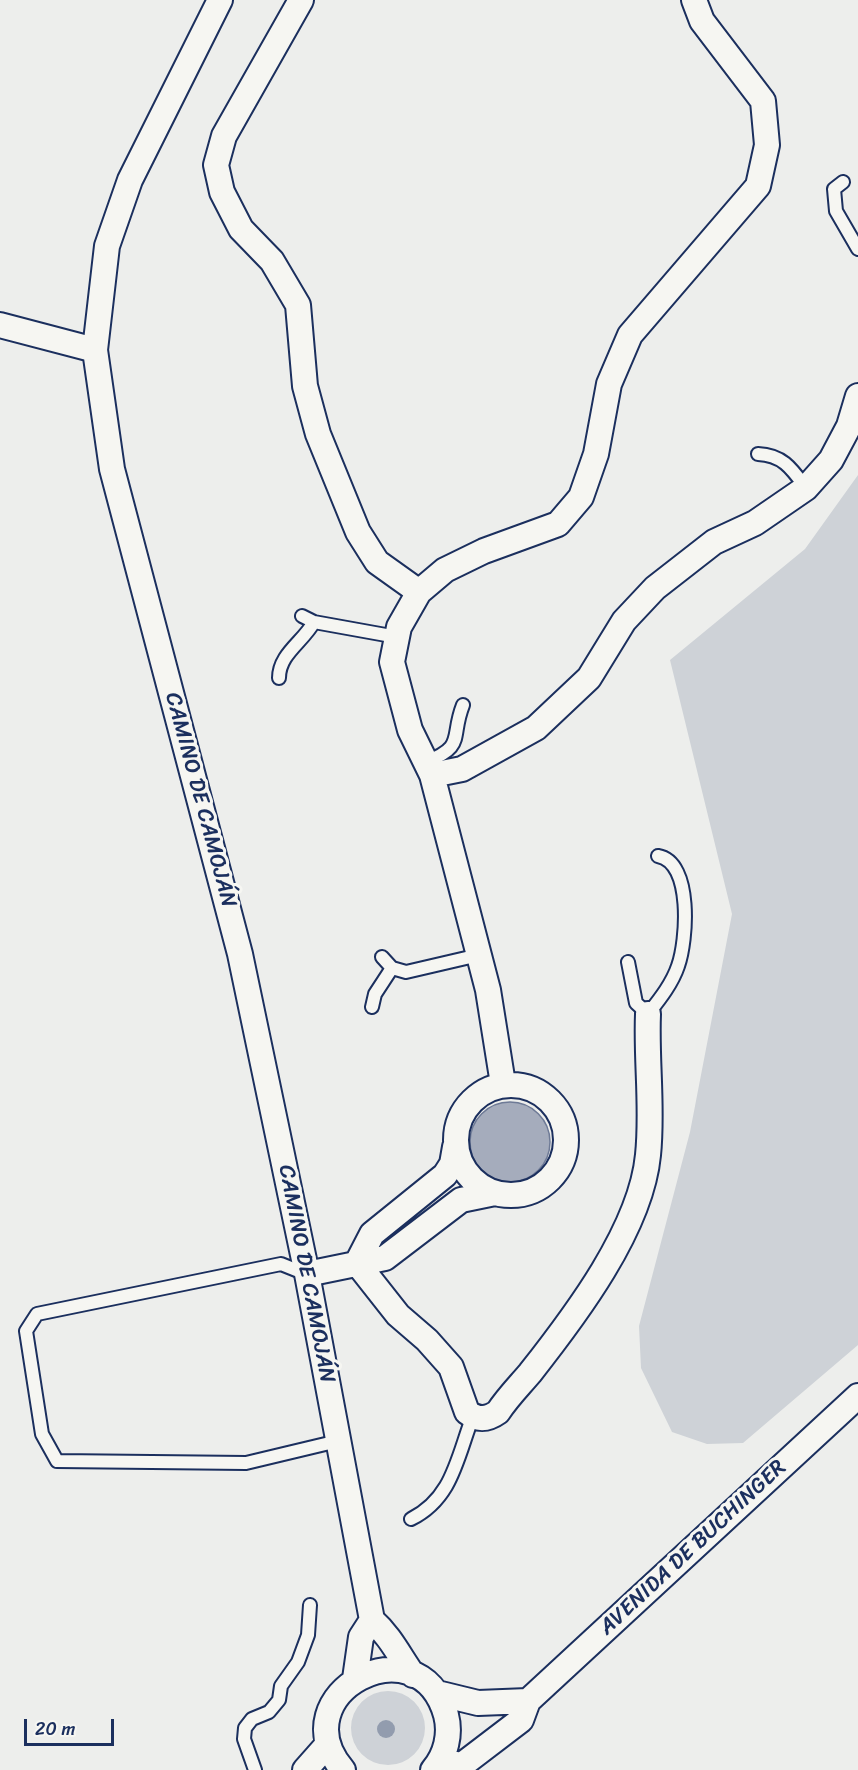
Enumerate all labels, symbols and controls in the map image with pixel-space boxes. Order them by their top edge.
street label: CAMINO DE CAMOJÁN [159,690,241,910]
street label: CAMINO DE CAMOJÁN [272,1163,340,1385]
street label: AVENIDA DE BUCHINGER [594,1455,792,1641]
scale bar [27,1707,117,1745]
text: 20 m [35,1713,75,1745]

